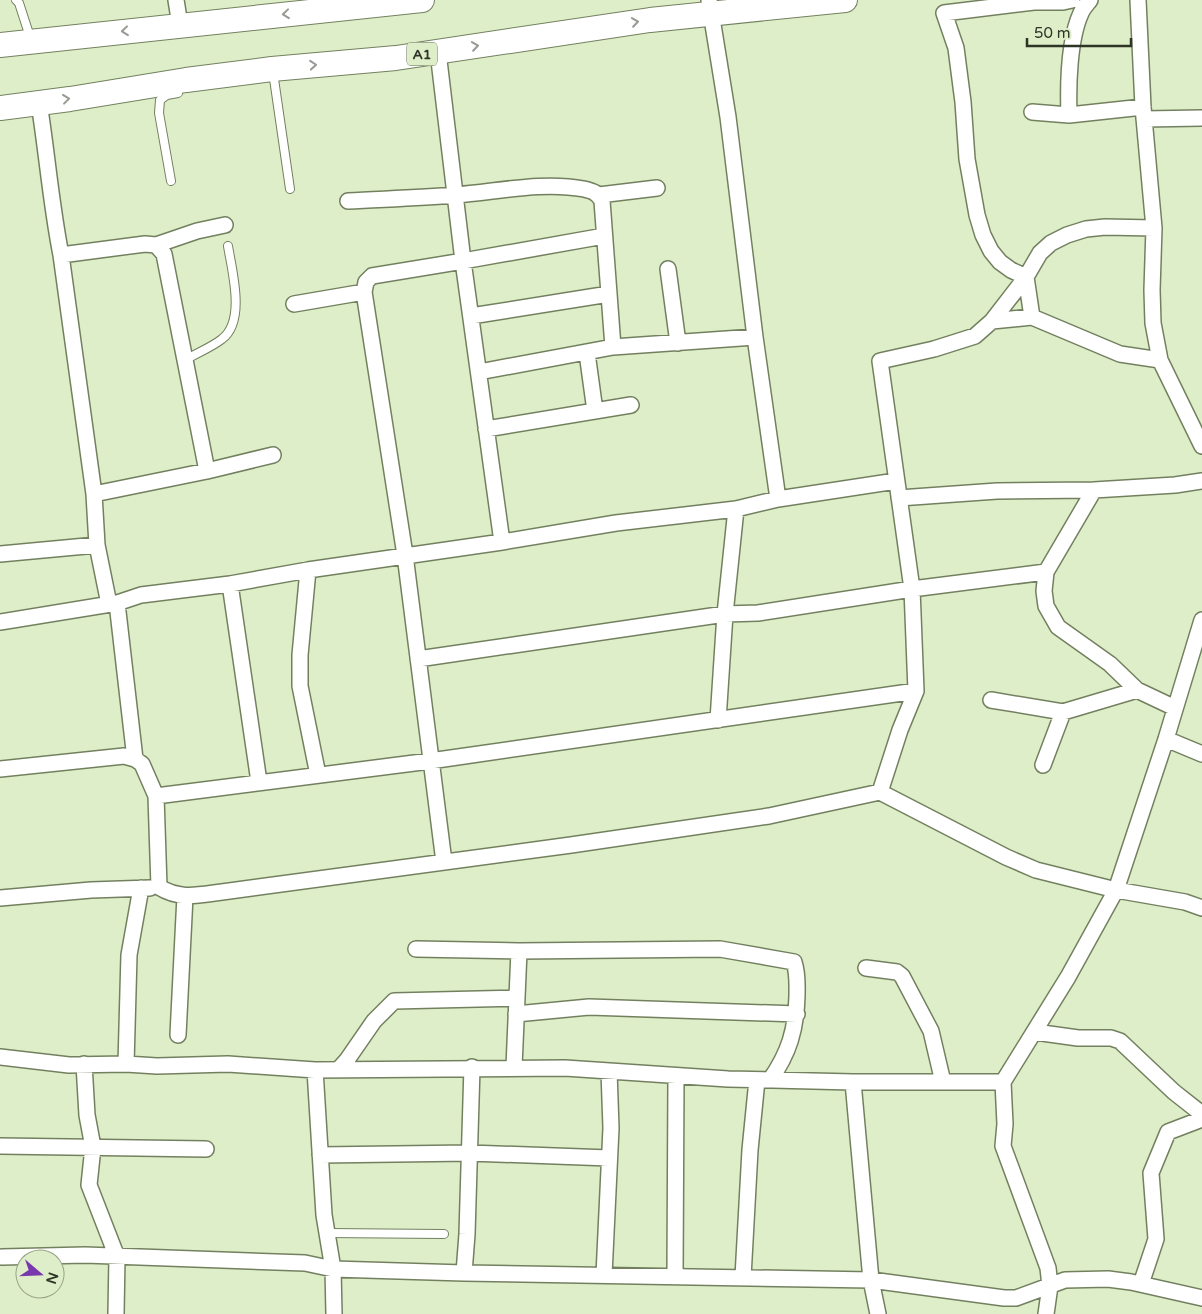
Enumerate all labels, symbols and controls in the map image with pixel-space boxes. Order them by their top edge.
one-way arrow [282,8,290,19]
scale bar [1027,15,1131,47]
one-way arrow [631,18,640,28]
text: 50 m [1034,24,1071,42]
one-way arrow [120,25,128,36]
one-way arrow [471,41,479,52]
road number: A1 [407,42,437,66]
one-way arrow [310,60,318,71]
one-way arrow [61,95,70,105]
north arrow [15,1249,65,1299]
text: N [42,1270,62,1286]

